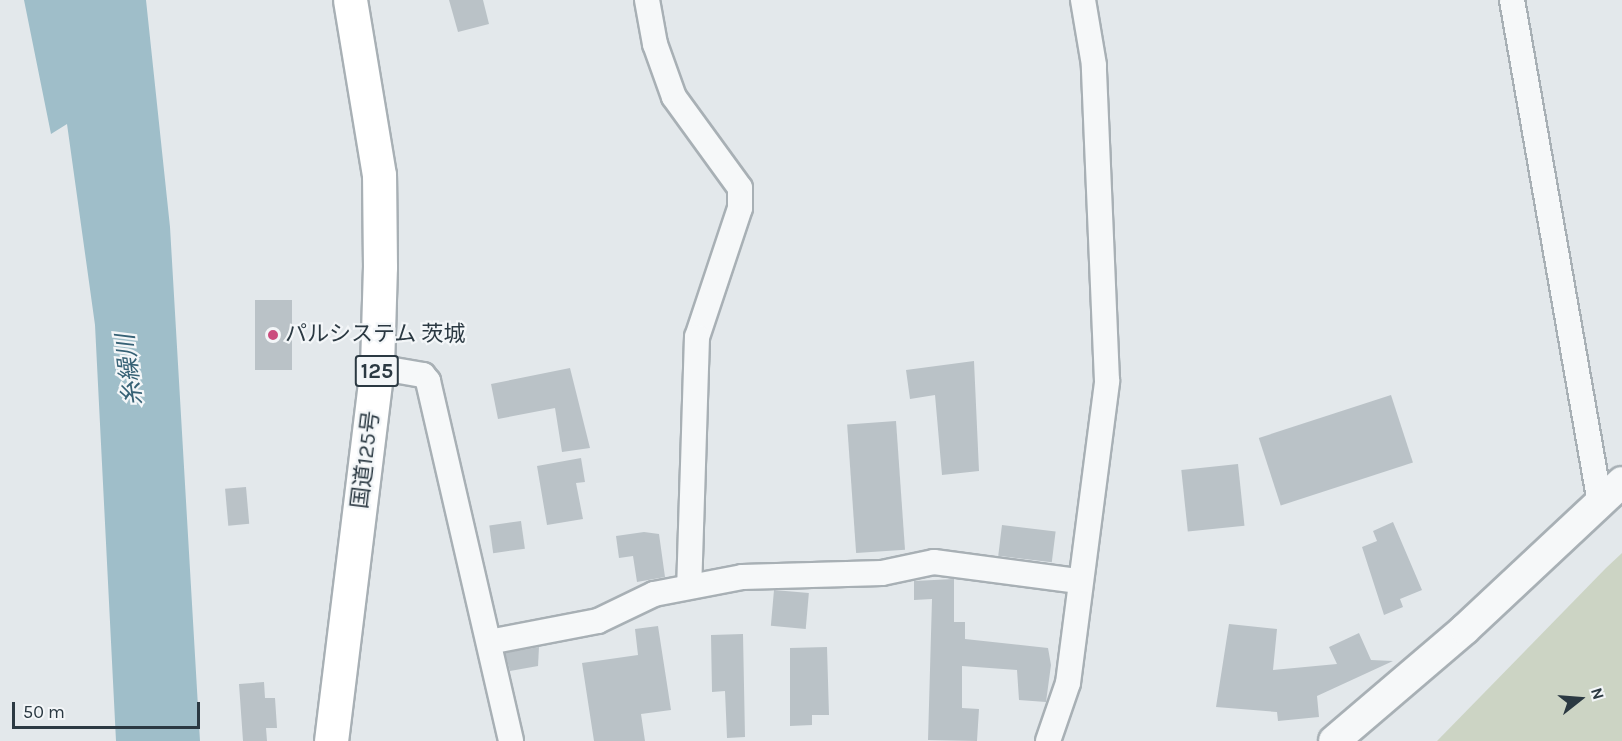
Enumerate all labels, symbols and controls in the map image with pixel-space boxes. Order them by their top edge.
place label: パルシステム 茨城 [285,322,466,348]
marker: パルシステム 茨城 [266,328,280,342]
water label: 糸繰川 [111,333,149,407]
road number: 125 [354,353,400,389]
street label: 国道125号 [347,410,385,510]
north arrow [1550,669,1610,729]
text: N [1587,685,1608,702]
scale bar [15,690,202,728]
text: 50 m [23,701,65,723]

